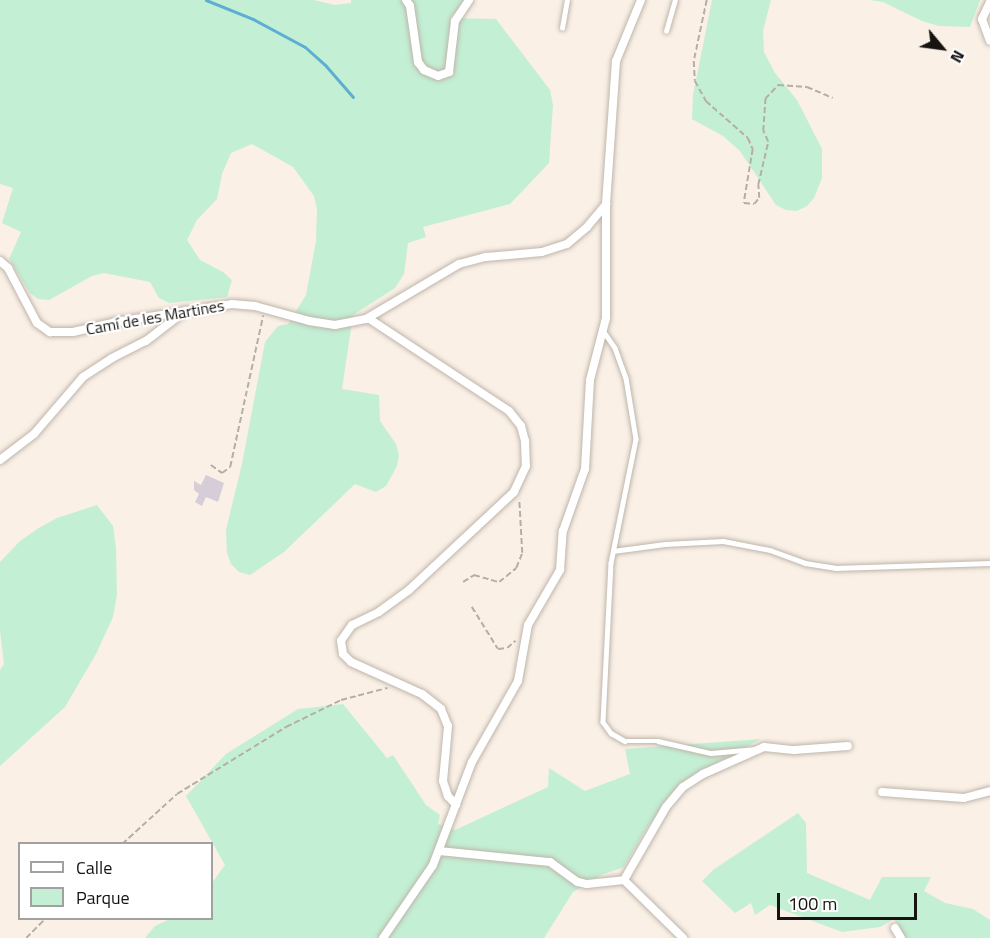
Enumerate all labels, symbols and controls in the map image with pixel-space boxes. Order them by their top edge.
north arrow [912,18,972,78]
text: N [945,46,971,67]
street label: Camí de les Martines [84,295,226,339]
legend [18,842,213,920]
text: Calle [76,854,112,881]
scale bar [780,881,920,919]
text: Parque [76,884,130,911]
text: 100 m [788,890,837,917]

